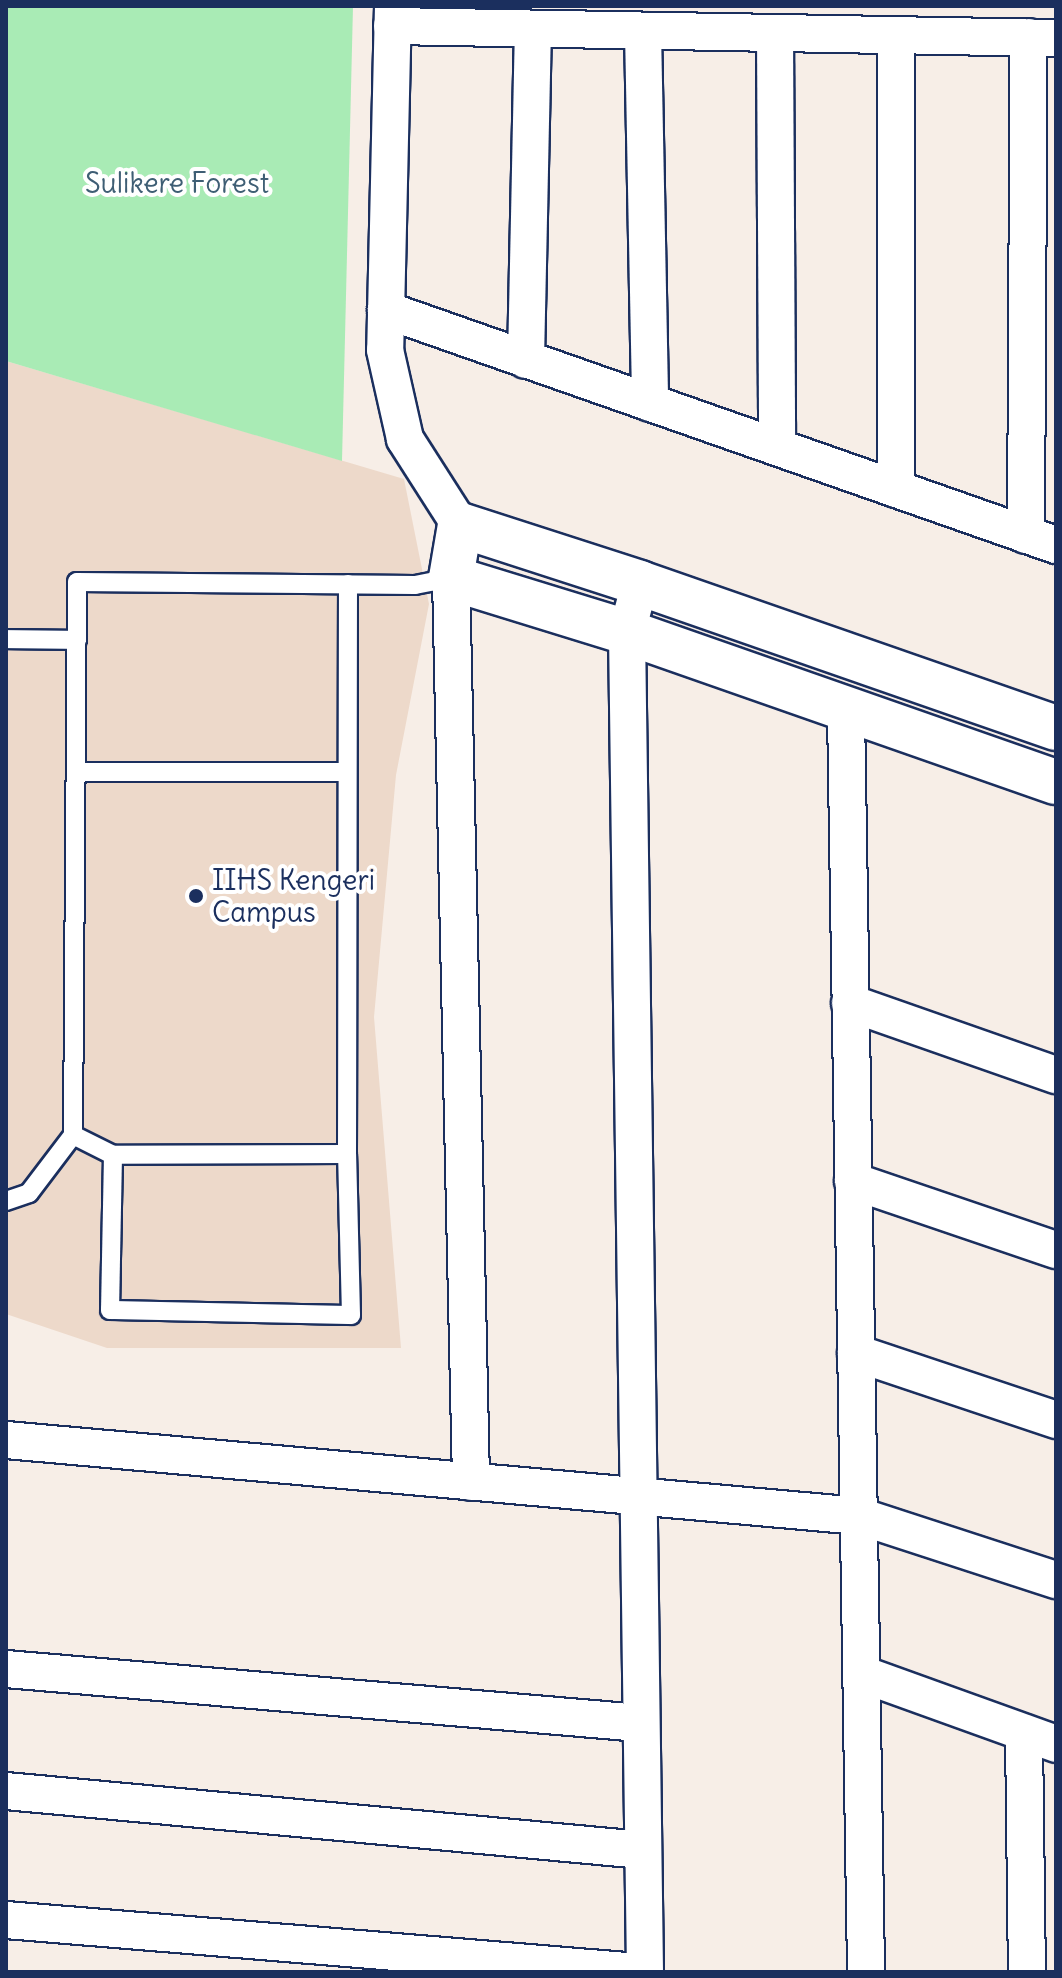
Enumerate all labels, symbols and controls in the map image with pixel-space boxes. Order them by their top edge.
park label: Sulikere Forest [85,166,269,200]
place label: IIHS Kengeri Campus [212,863,375,929]
marker: IIHS Kengeri Campus [187,887,205,905]

